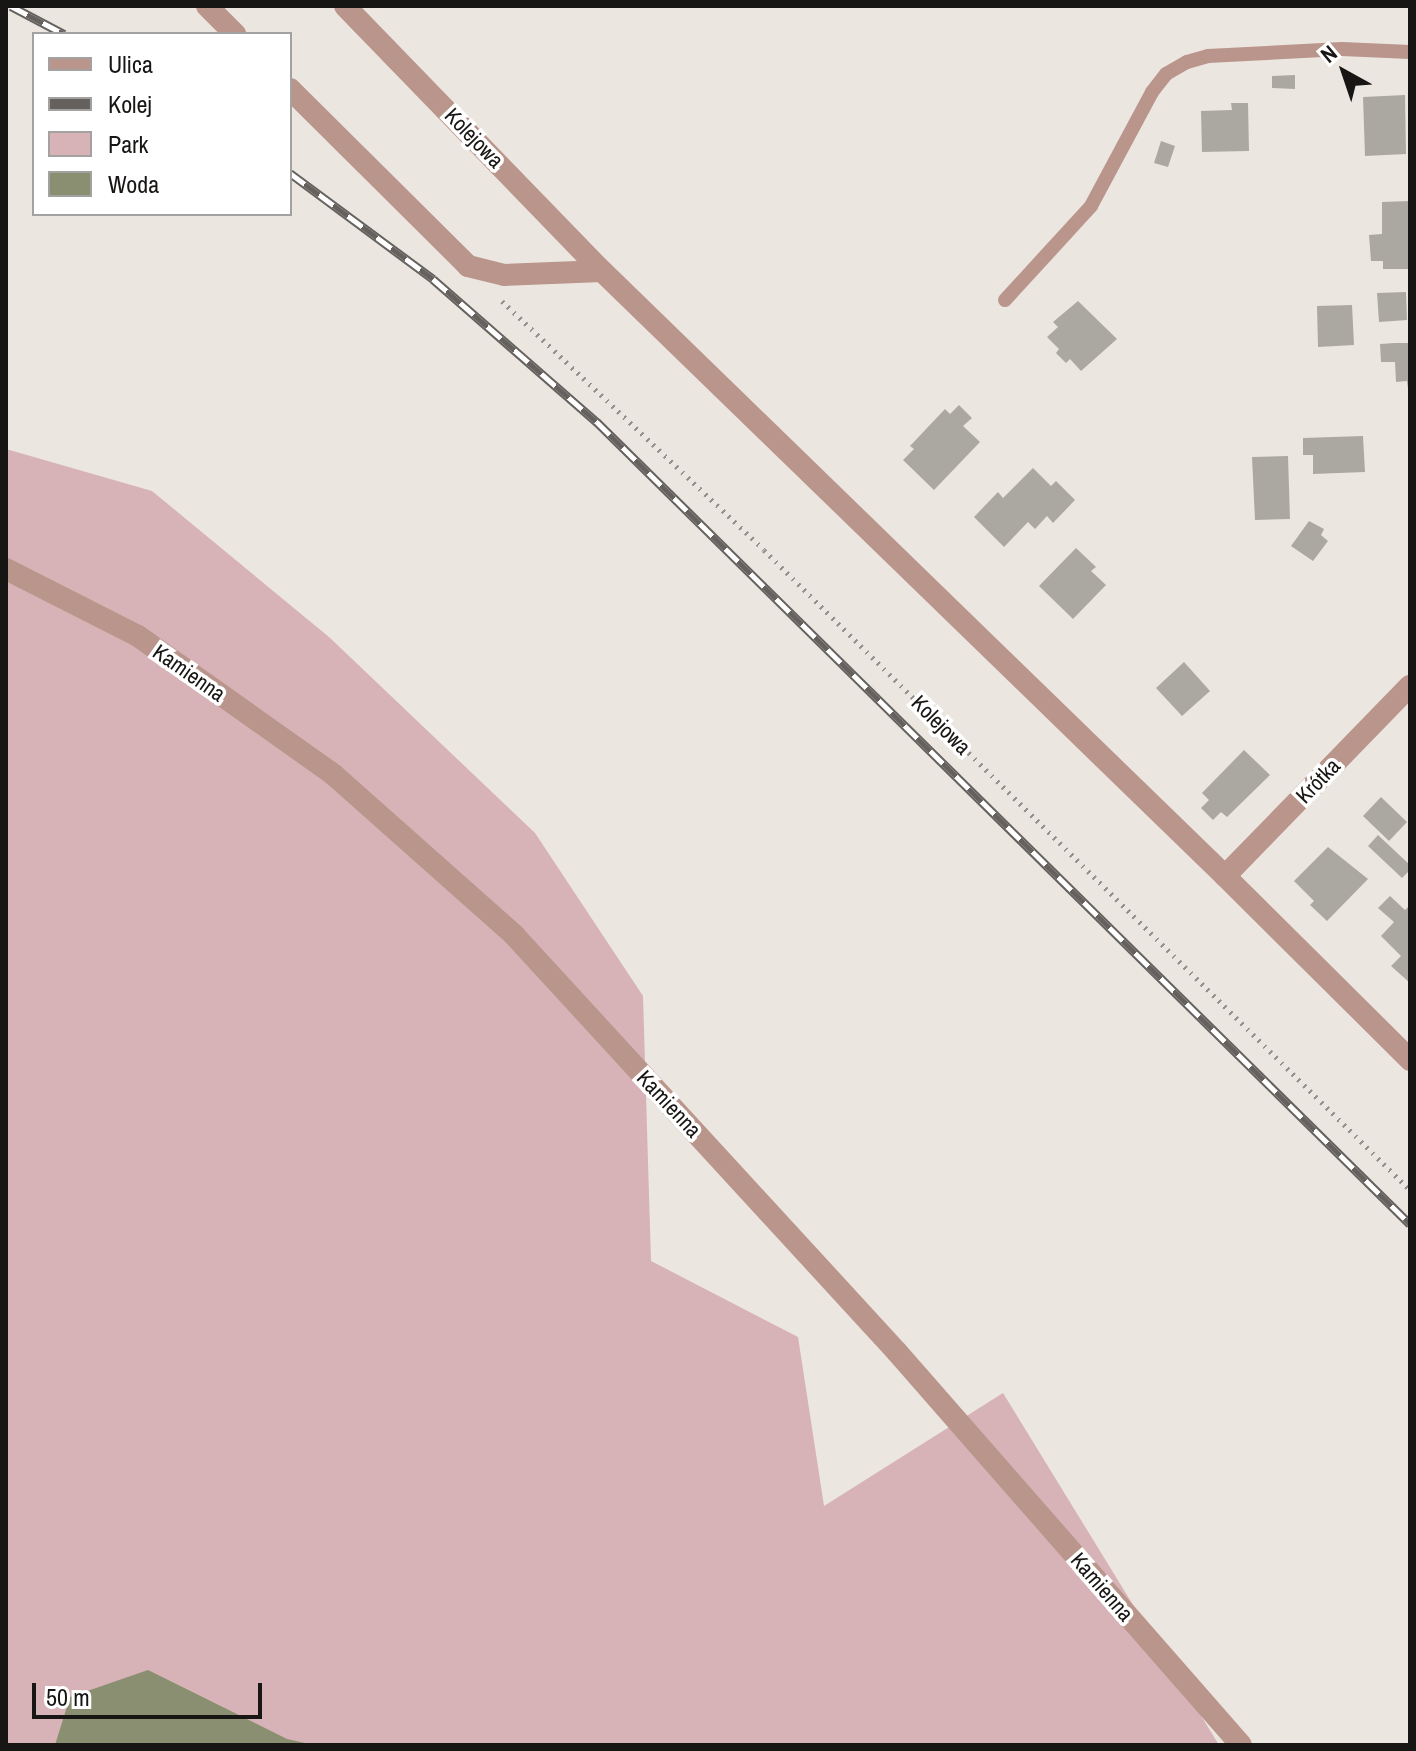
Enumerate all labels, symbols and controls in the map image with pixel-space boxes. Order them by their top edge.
legend [32,32,292,216]
north arrow [1304,32,1384,112]
text: N [1314,38,1343,69]
text: Ulica [108,48,153,80]
text: Kolej [108,88,152,120]
street label: Kolejowa [439,103,509,173]
text: Park [108,128,148,160]
text: Woda [108,168,159,200]
street label: Kamienna [148,639,230,707]
street label: Kolejowa [906,690,976,760]
street label: Krótka [1290,753,1346,809]
street label: Kamienna [631,1065,707,1143]
street label: Kamienna [1065,1547,1139,1627]
scale bar [36,1667,266,1717]
text: 50 m [46,1681,90,1713]

